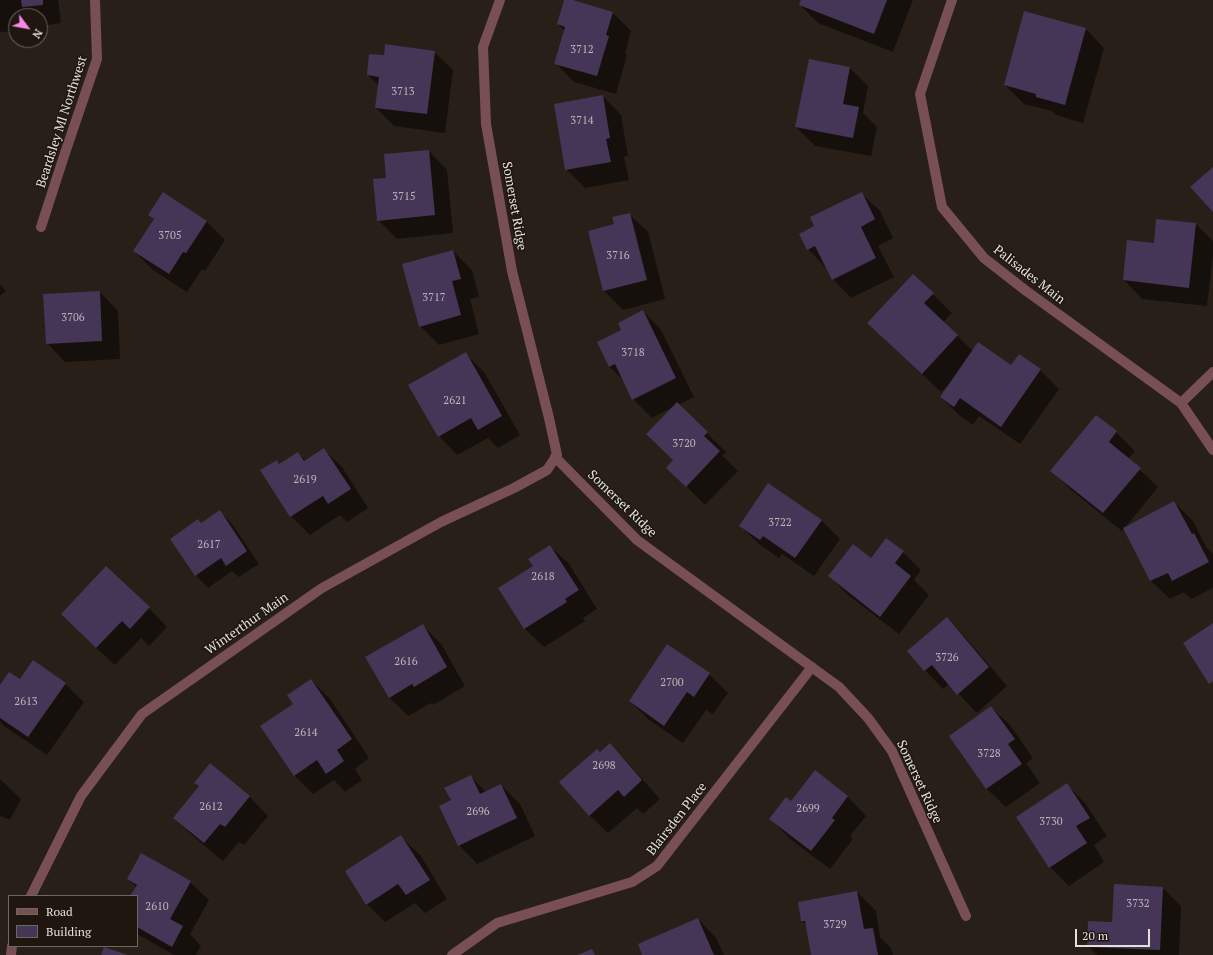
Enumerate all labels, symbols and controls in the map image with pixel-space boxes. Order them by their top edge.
north arrow [8,8,48,48]
text: N [29,27,45,41]
house number: 3712 [570,43,594,57]
street label: Beardsley Ml Northwest [33,54,91,190]
house number: 3713 [391,85,415,99]
house number: 3714 [570,114,594,128]
street label: Somerset Ridge [499,160,529,252]
house number: 3715 [392,190,416,204]
house number: 3705 [158,229,182,243]
street label: Palisades Main [990,242,1068,308]
house number: 3716 [606,249,630,263]
house number: 3717 [422,291,446,305]
house number: 3706 [61,311,85,325]
house number: 3718 [621,346,645,360]
house number: 2621 [443,394,467,408]
house number: 3720 [672,437,696,451]
street label: Somerset Ridge [584,467,660,541]
house number: 2619 [293,473,317,487]
house number: 3722 [768,516,792,530]
house number: 2617 [197,538,221,552]
house number: 2618 [531,570,555,584]
street label: Winterthur Main [203,590,291,658]
house number: 3726 [935,651,959,665]
house number: 2616 [394,655,418,669]
house number: 2700 [660,676,684,690]
house number: 2613 [14,695,38,709]
house number: 2614 [294,726,318,740]
street label: Somerset Ridge [893,738,945,826]
house number: 3728 [977,747,1001,761]
house number: 2698 [592,759,616,773]
street label: Blairsden Place [644,779,710,859]
house number: 2612 [199,800,223,814]
house number: 2699 [796,802,820,816]
house number: 2696 [466,805,490,819]
house number: 3730 [1039,815,1063,829]
legend [8,895,138,947]
house number: 3732 [1126,897,1150,911]
house number: 2610 [145,900,169,914]
text: Road [46,904,73,919]
house number: 3729 [823,918,847,932]
scale bar [1077,921,1152,947]
text: Building [46,924,91,939]
text: 20 m [1082,928,1108,943]

